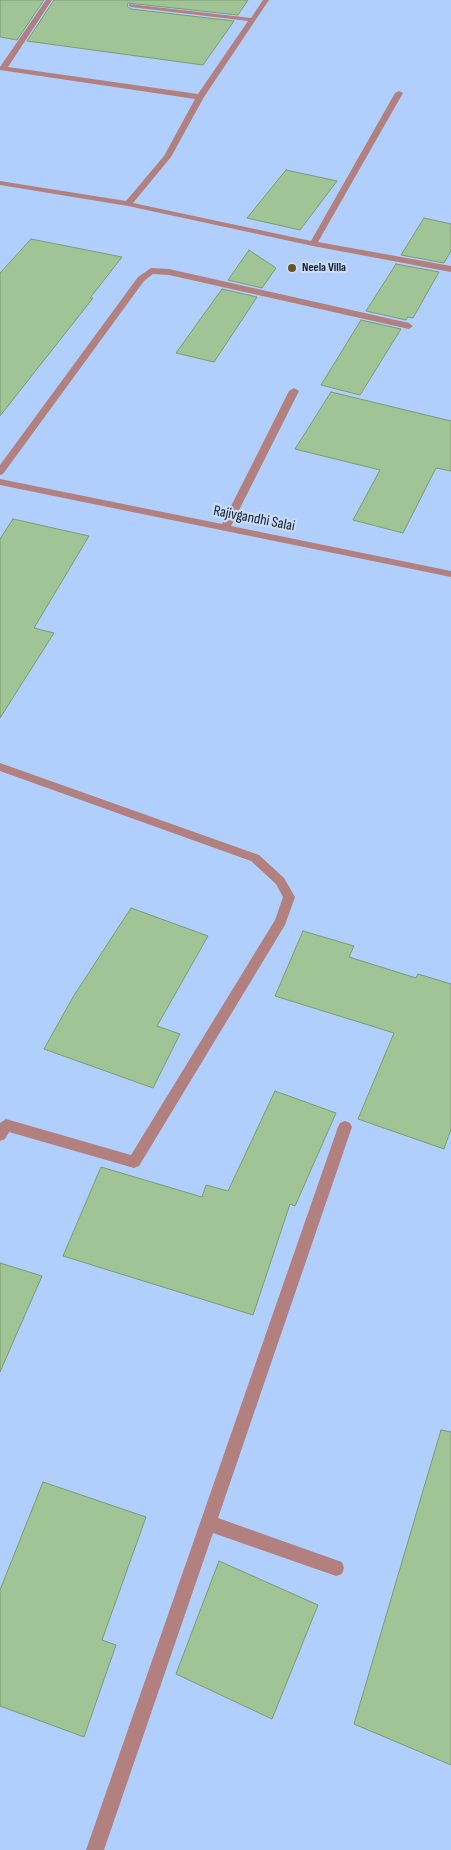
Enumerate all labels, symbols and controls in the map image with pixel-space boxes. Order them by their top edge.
place label: Neela Villa [302,261,346,275]
marker: Neela Villa [286,262,298,274]
street label: Rajivgandhi Salai [212,502,296,536]

